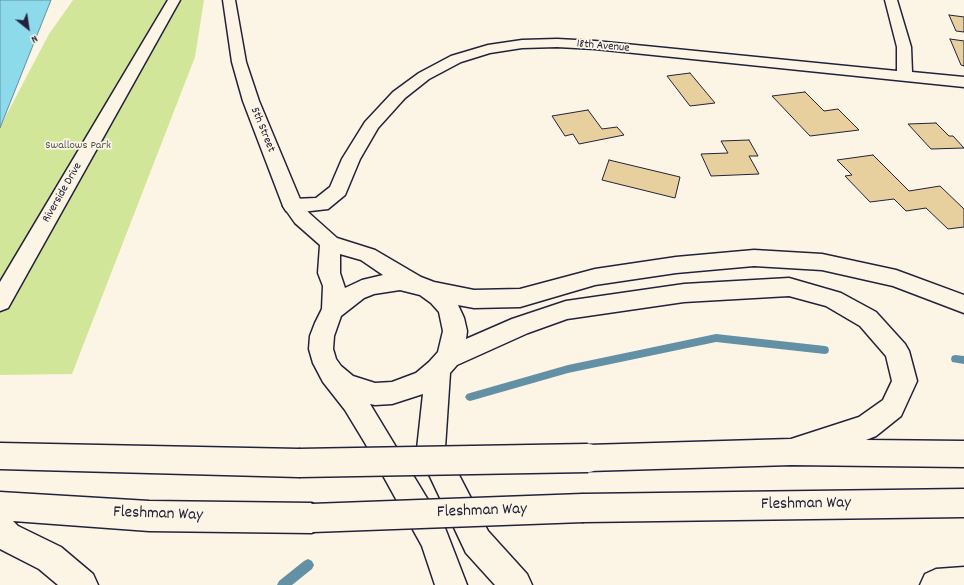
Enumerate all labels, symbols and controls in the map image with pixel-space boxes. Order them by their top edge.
north arrow [8,8,48,48]
text: N [28,30,40,47]
street label: 18th Avenue [576,38,630,56]
street label: 5th Street [246,105,278,155]
park label: Swallows Park [45,139,111,153]
street label: Riverside Drive [40,160,86,226]
street label: Fleshman Way [761,494,851,516]
street label: Fleshman Way [437,500,527,524]
street label: Fleshman Way [113,503,203,527]

